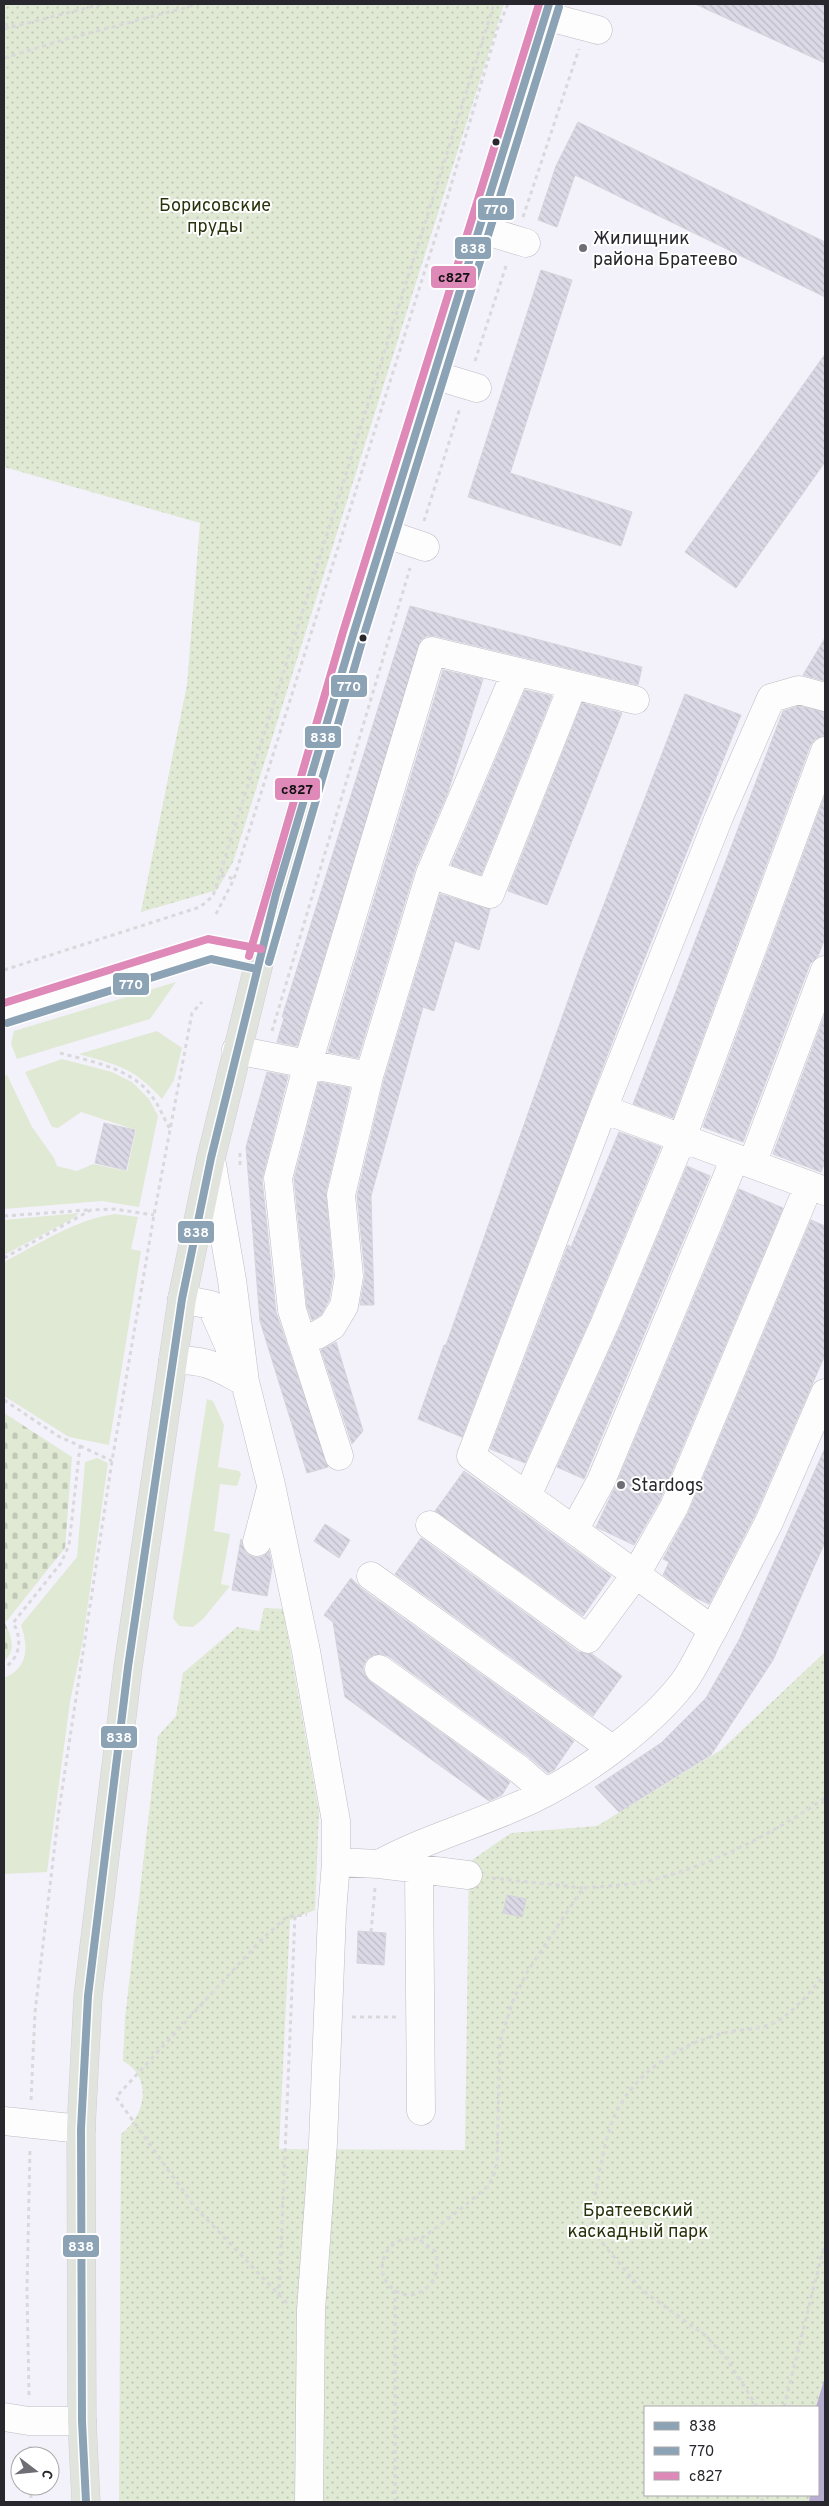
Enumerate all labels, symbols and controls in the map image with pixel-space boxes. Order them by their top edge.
unlabelled marker [491,137,501,147]
park label: Борисовские пруды [159,195,271,239]
line badge: 770 [477,197,515,221]
text: 770 [484,202,508,219]
place label: Жилищник района Братеево [593,228,738,272]
line badge: 838 [454,236,492,260]
text: 838 [460,241,486,258]
marker: Жилищник района Братеево [577,242,589,254]
line badge: с827 [430,265,477,289]
text: с827 [438,270,470,287]
unlabelled marker [358,633,368,643]
line badge: 770 [330,674,368,698]
text: 770 [337,679,361,696]
line badge: 838 [304,725,342,749]
text: 838 [310,730,336,747]
line badge: с827 [274,777,321,801]
text: с827 [281,782,313,799]
line badge: 770 [112,972,150,996]
text: 770 [119,977,143,994]
line badge: 838 [177,1220,215,1244]
text: 838 [183,1225,209,1242]
place label: Stardogs [631,1475,704,1498]
marker: Stardogs [615,1479,627,1491]
line badge: 838 [100,1725,138,1749]
text: 838 [106,1730,132,1747]
park label: Братеевский каскадный парк [567,2200,709,2244]
line badge: 838 [62,2234,100,2258]
text: 838 [68,2239,94,2256]
legend [644,2406,819,2496]
text: 838 [689,2418,716,2437]
text: 770 [689,2443,714,2462]
north arrow [10,2446,60,2496]
text: С [37,2468,55,2481]
text: с827 [689,2468,722,2487]

